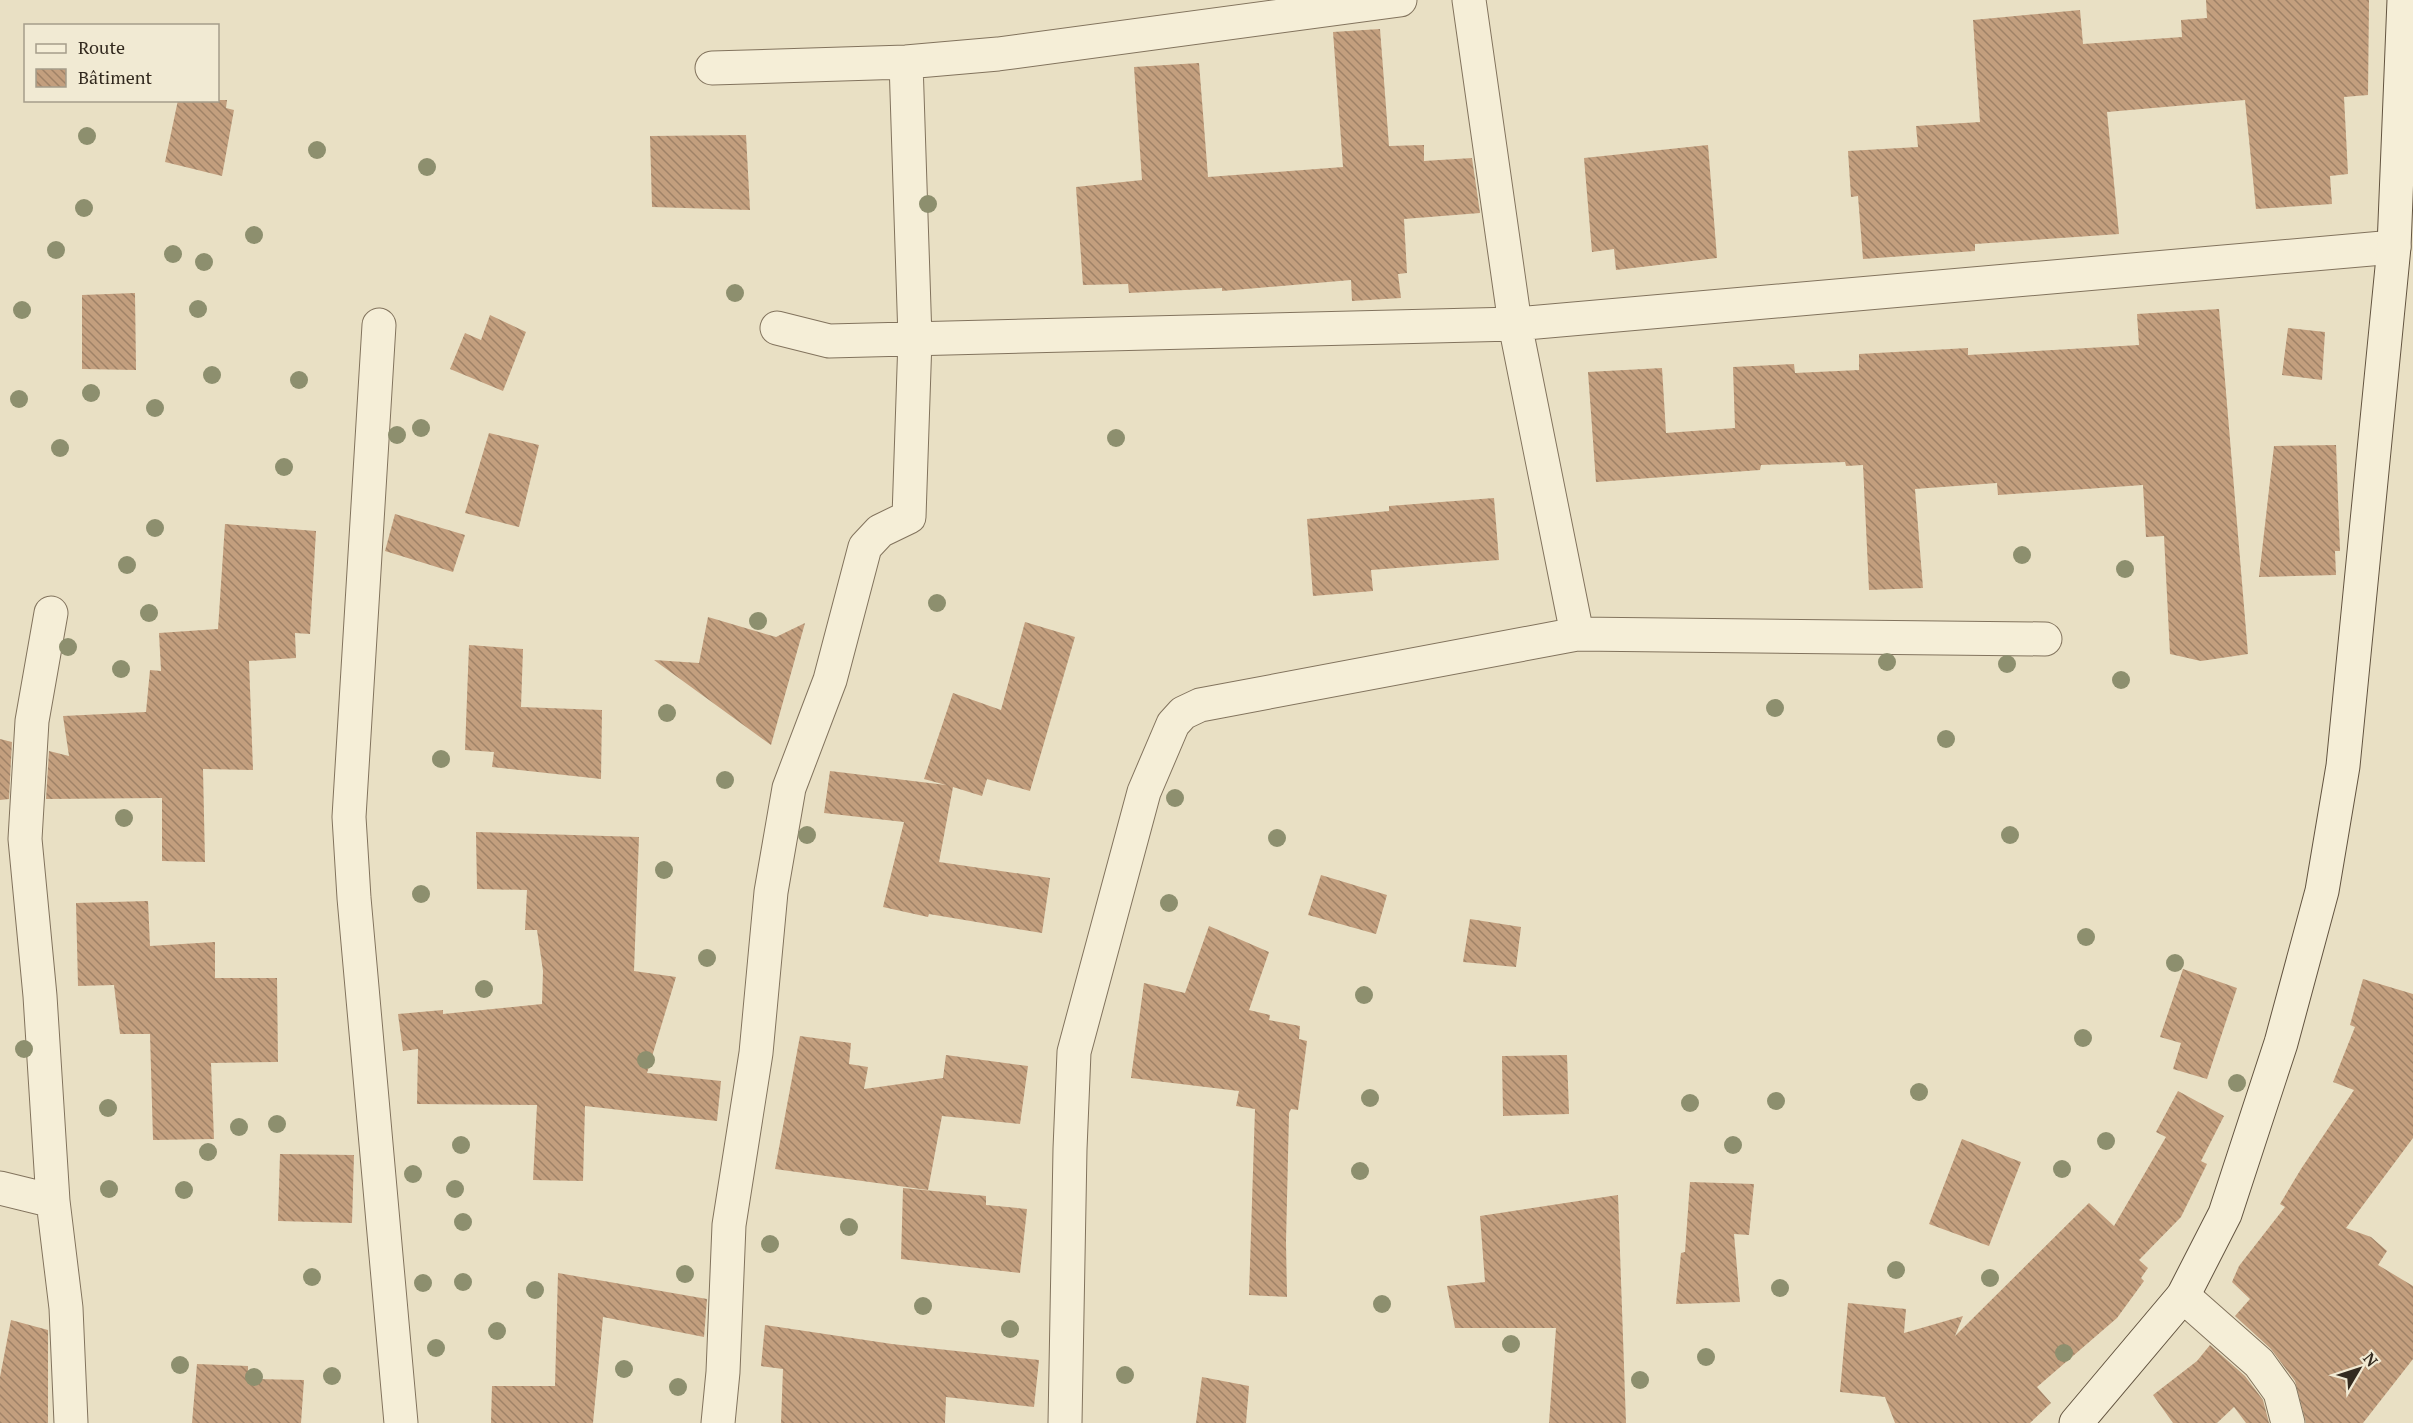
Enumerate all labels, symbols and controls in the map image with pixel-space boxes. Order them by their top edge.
legend [24,24,219,102]
text: Route [78,35,125,59]
text: Bâtiment [78,65,153,89]
north arrow [2329,1339,2389,1399]
text: N [2358,1348,2383,1371]

